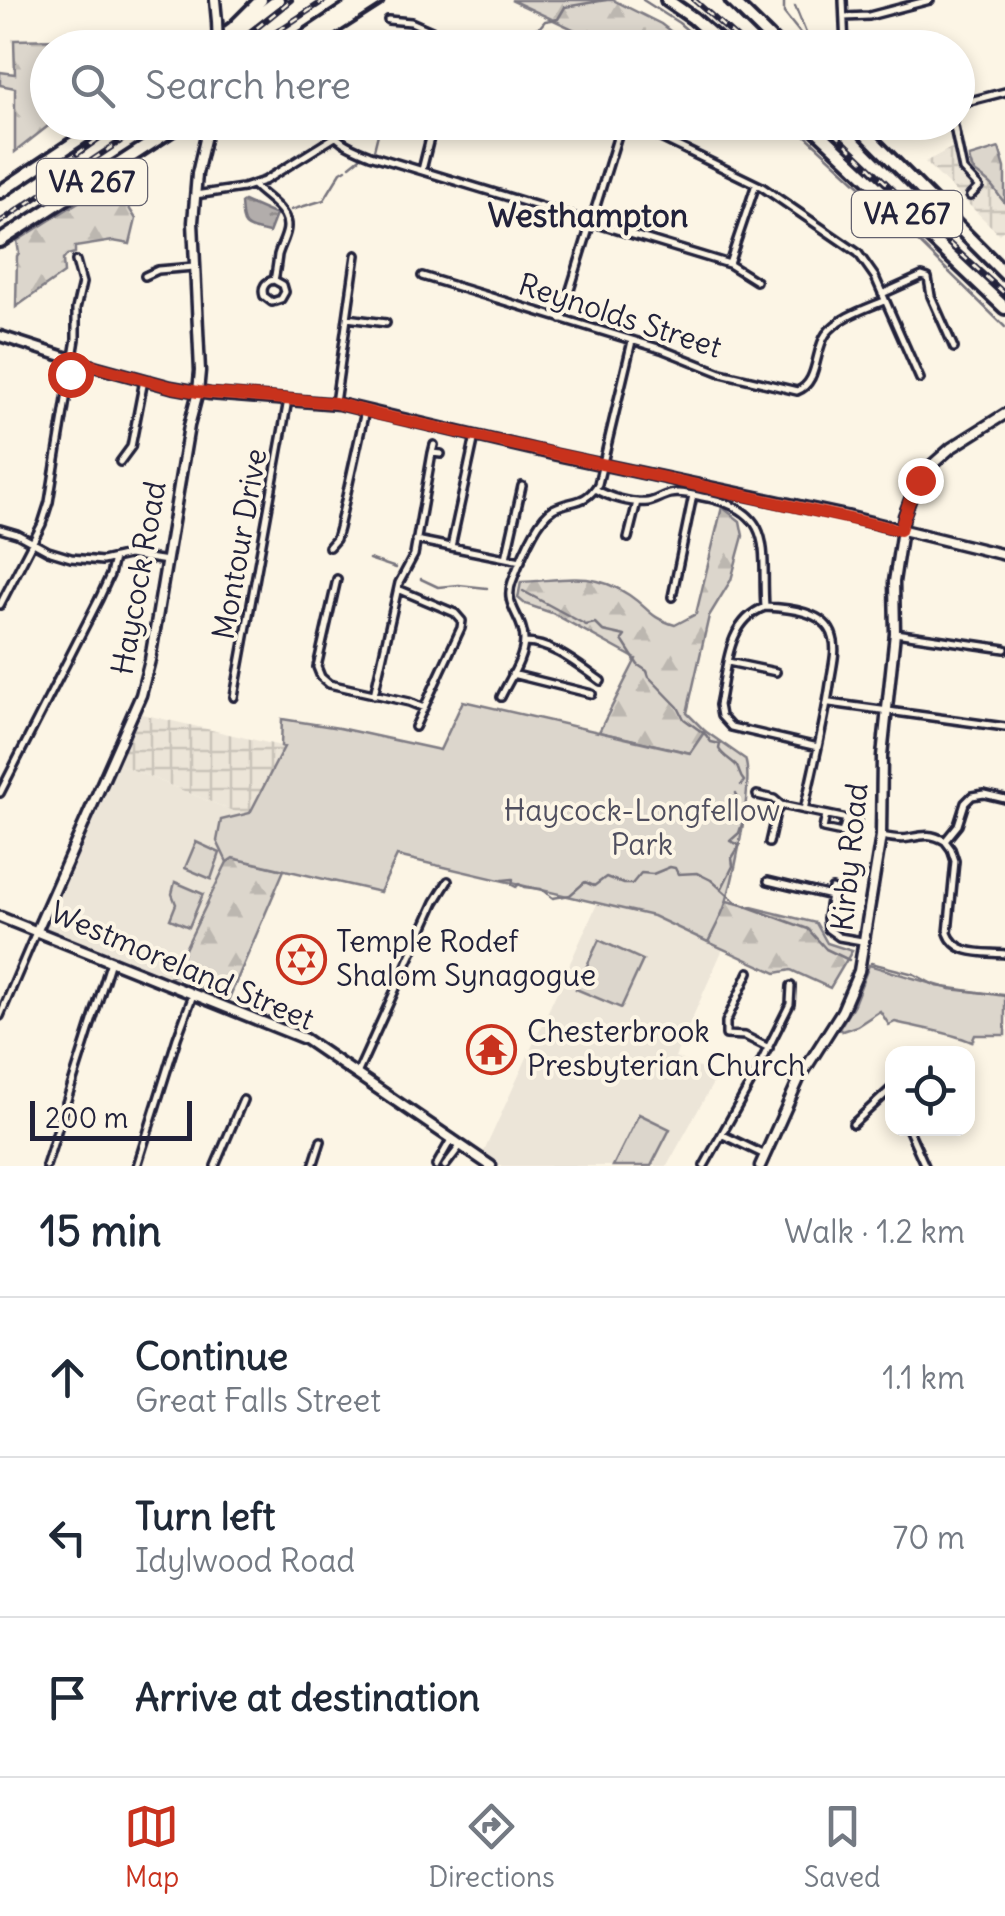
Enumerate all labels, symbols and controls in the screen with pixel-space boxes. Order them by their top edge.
search box [30,30,975,140]
icon: search [65,58,120,113]
text: Search here [145,62,351,109]
road number: VA 267 [37,159,147,205]
road number: VA 267 [852,191,962,237]
district label: Westhampton [488,195,688,236]
street label: Reynolds Street [514,264,727,366]
route start [48,352,94,398]
street label: Montour Drive [204,446,274,642]
route end [898,458,944,504]
street label: Haycock Road [102,478,174,677]
street label: Kirby Road [822,781,876,933]
park label: Haycock-Longfellow Park [504,791,780,863]
street label: Westmoreland Street [45,892,320,1038]
place label: Temple Rodef Shalom Synagogue [336,922,596,994]
synagogue icon: Temple Rodef Shalom Synagogue [275,933,327,985]
place label: Chesterbrook Presbyterian Church [527,1012,805,1084]
temple icon: Chesterbrook Presbyterian Church [466,1023,518,1075]
map controls [885,1046,975,1136]
button: locate [885,1046,975,1136]
scale bar [30,1096,192,1140]
text: 200 m [45,1100,128,1136]
text: 15 min [40,1205,161,1257]
text: Walk · 1.2 km [784,1211,965,1252]
text: Continue [135,1333,288,1380]
icon: ahead [40,1350,95,1405]
text: 1.1 km [882,1357,965,1398]
text: Great Falls Street [135,1380,381,1421]
text: Turn left [135,1493,275,1540]
icon: left [40,1510,95,1565]
text: 70 m [893,1517,965,1558]
text: Idylwood Road [135,1540,355,1581]
icon: arrive [40,1670,95,1725]
text: Arrive at destination [135,1674,480,1721]
tab: Map [124,1799,179,1895]
tab: Directions [428,1799,555,1895]
tab: Saved [804,1799,881,1895]

